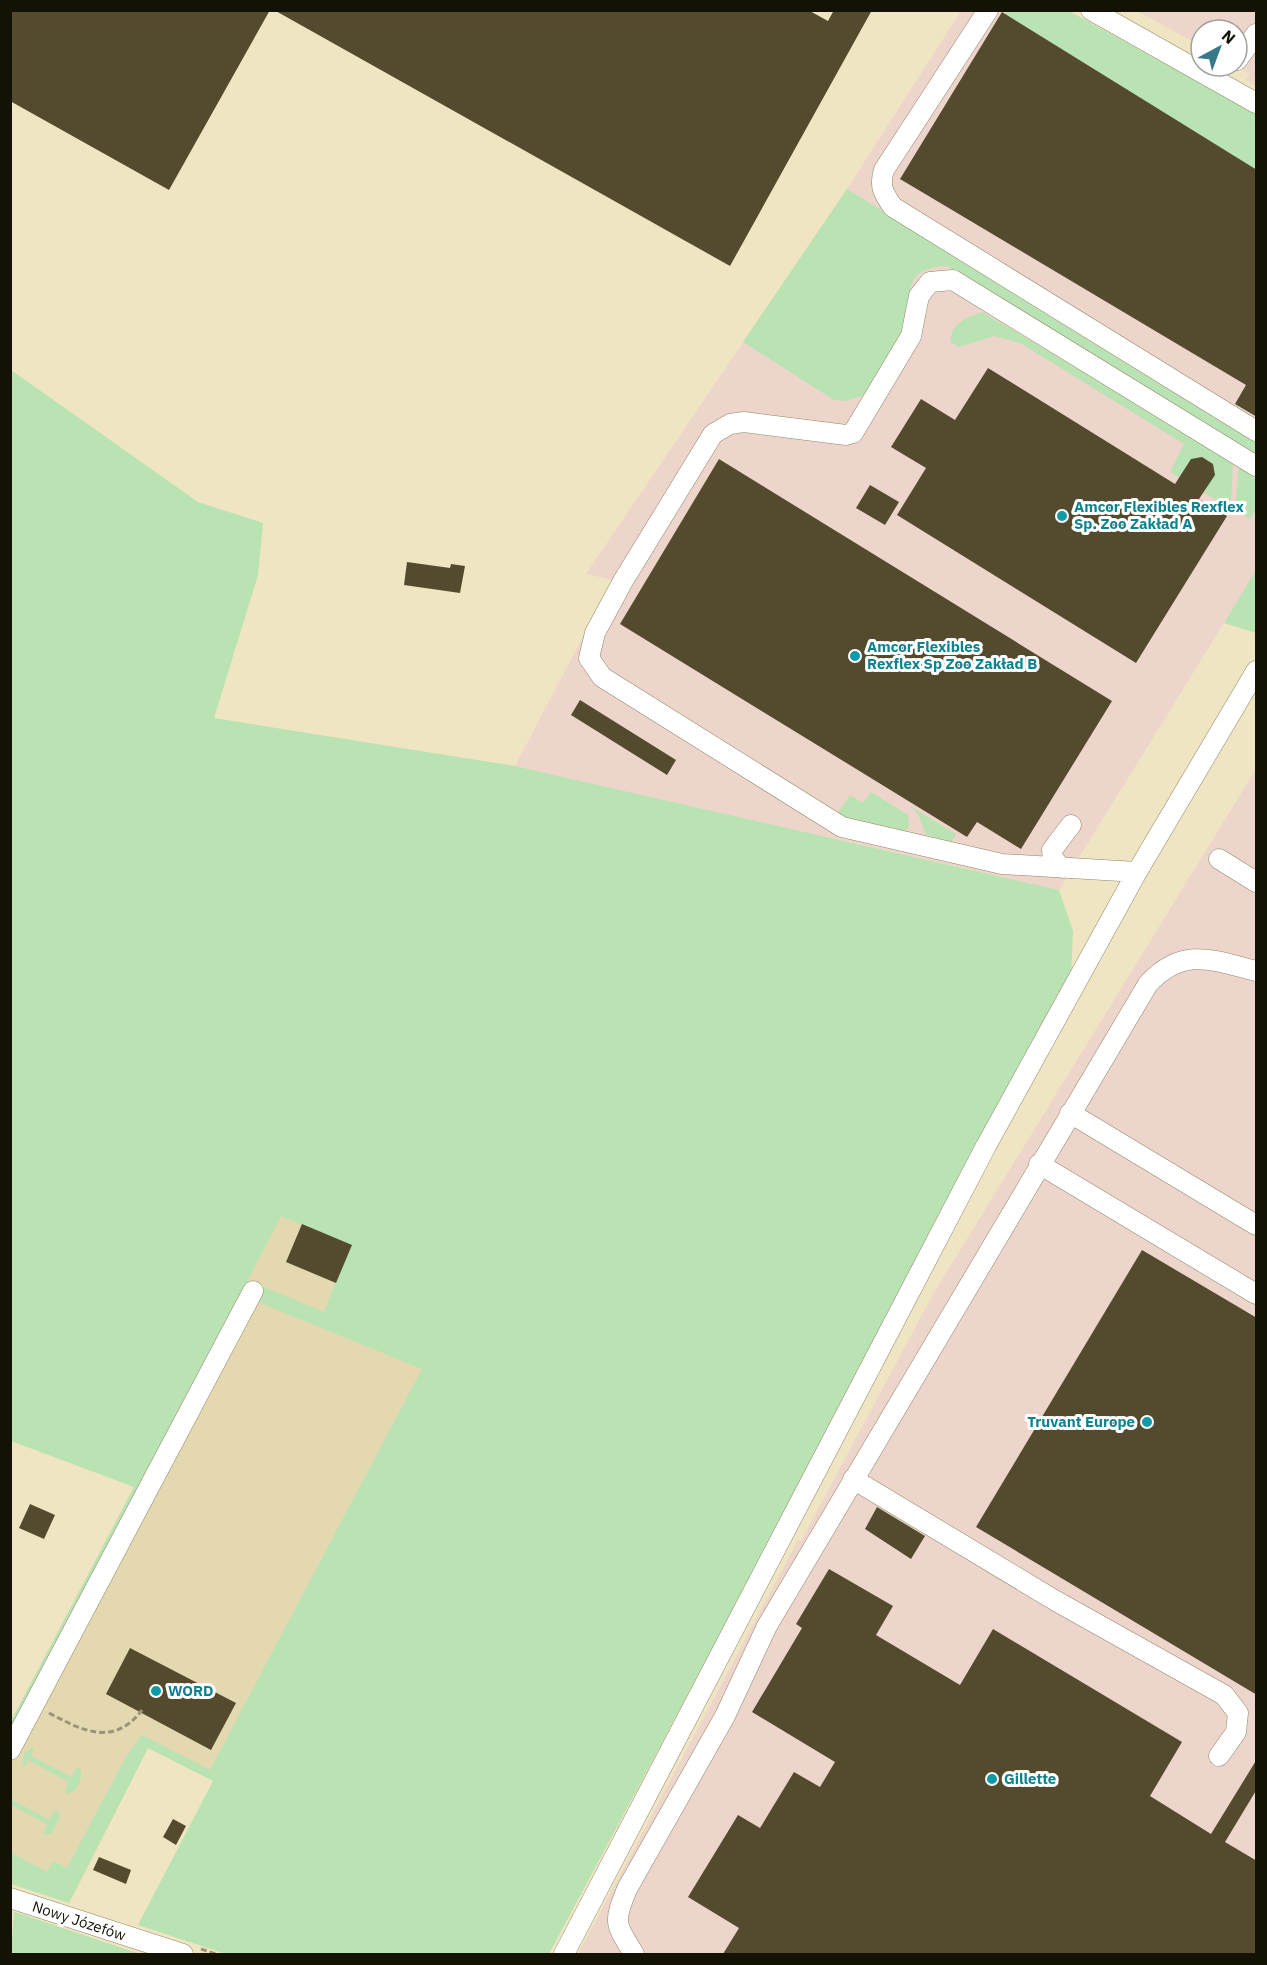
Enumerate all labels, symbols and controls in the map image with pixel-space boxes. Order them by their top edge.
north arrow [1189,18,1249,78]
text: N [1218,25,1240,48]
place label: Amcor Flexibles Rexflex Sp. Zoo Zakład A [1074,497,1244,533]
marker: Amcor Flexibles Rexflex Sp. Zoo Zakład A [1055,509,1069,523]
place label: Amcor Flexibles Rexflex Sp Zoo Zakład B [867,637,1037,673]
marker: Amcor Flexibles Rexflex Sp Zoo Zakład B [848,649,862,663]
place label: Truvant Europe [1027,1412,1135,1431]
marker: Truvant Europe [1140,1415,1154,1429]
place label: WORD [168,1681,214,1700]
marker: WORD [149,1684,163,1698]
place label: Gillette [1004,1769,1056,1788]
marker: Gillette [985,1772,999,1786]
street label: Nowy Józefów [30,1896,129,1945]

